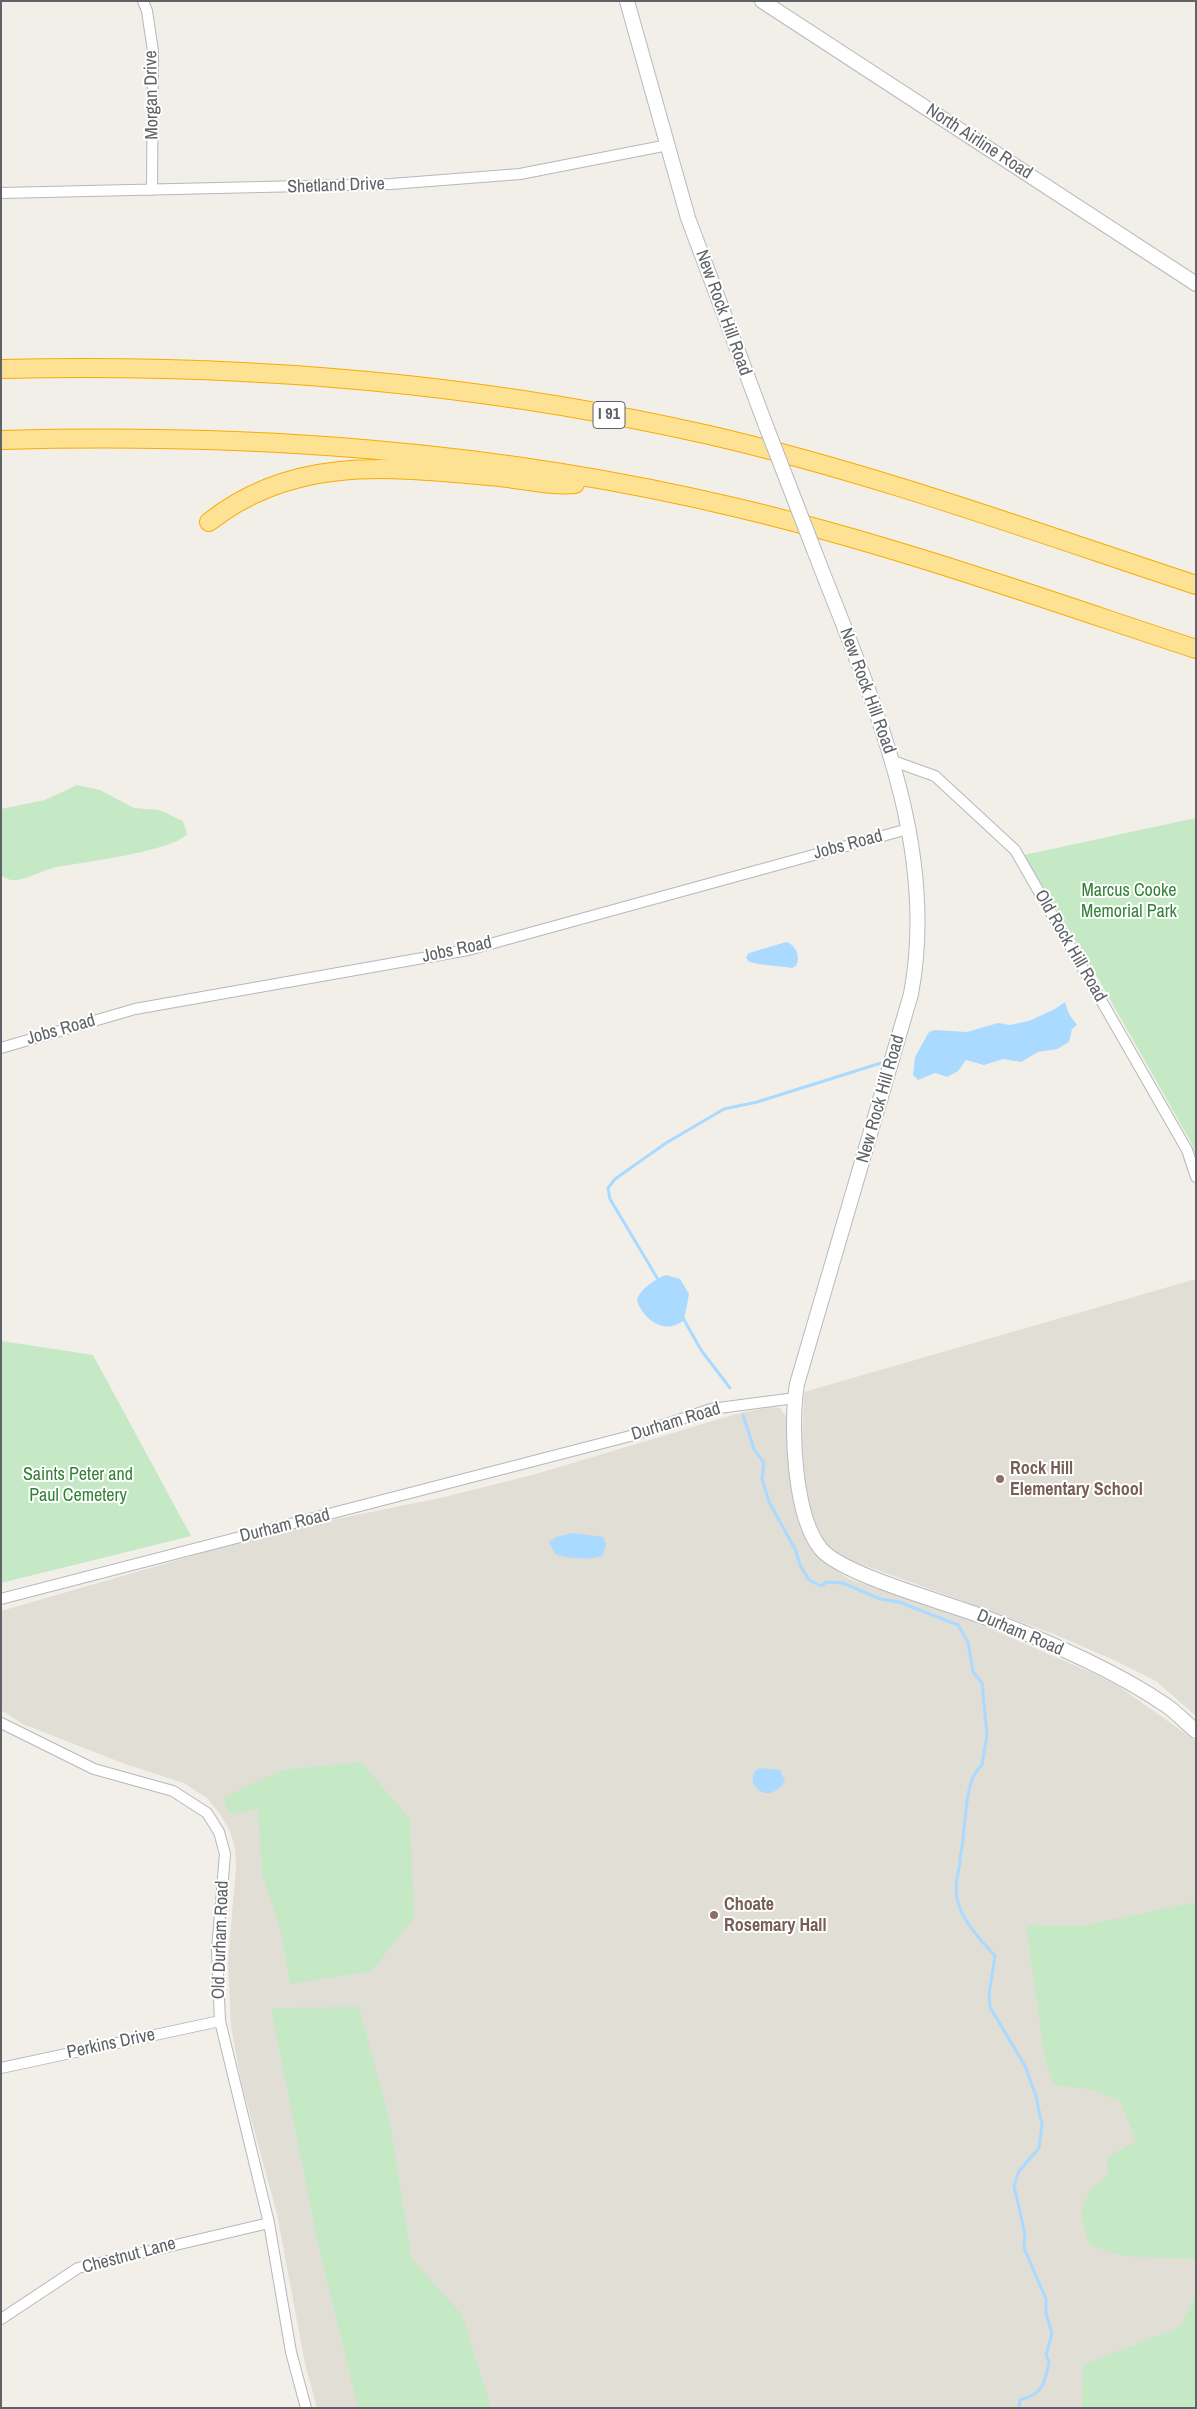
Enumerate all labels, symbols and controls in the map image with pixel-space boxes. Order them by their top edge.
street label: Morgan Drive [140,50,164,140]
street label: North Airline Road [922,100,1036,184]
street label: Shetland Drive [287,174,385,198]
street label: New Rock Hill Road [690,247,756,379]
road number: I 91 [593,402,625,428]
street label: New Rock Hill Road [834,625,900,757]
street label: Jobs Road [811,825,885,865]
park label: Marcus Cooke Memorial Park [1081,880,1177,922]
street label: Old Rock Hill Road [1029,886,1111,1006]
street label: Jobs Road [420,932,494,968]
street label: Jobs Road [24,1010,98,1050]
street label: New Rock Hill Road [852,1033,910,1165]
street label: Durham Road [629,1398,723,1446]
place label: Rock Hill Elementary School [1010,1458,1143,1500]
park label: Saints Peter and Paul Cemetery [23,1464,133,1506]
marker: Rock Hill Elementary School [994,1473,1006,1485]
street label: Durham Road [238,1504,332,1548]
street label: Durham Road [973,1605,1067,1661]
street label: Old Durham Road [208,1880,234,2000]
place label: Choate Rosemary Hall [724,1894,827,1936]
marker: Choate Rosemary Hall [708,1909,720,1921]
street label: Perkins Drive [65,2024,157,2064]
street label: Chestnut Lane [80,2233,178,2279]

